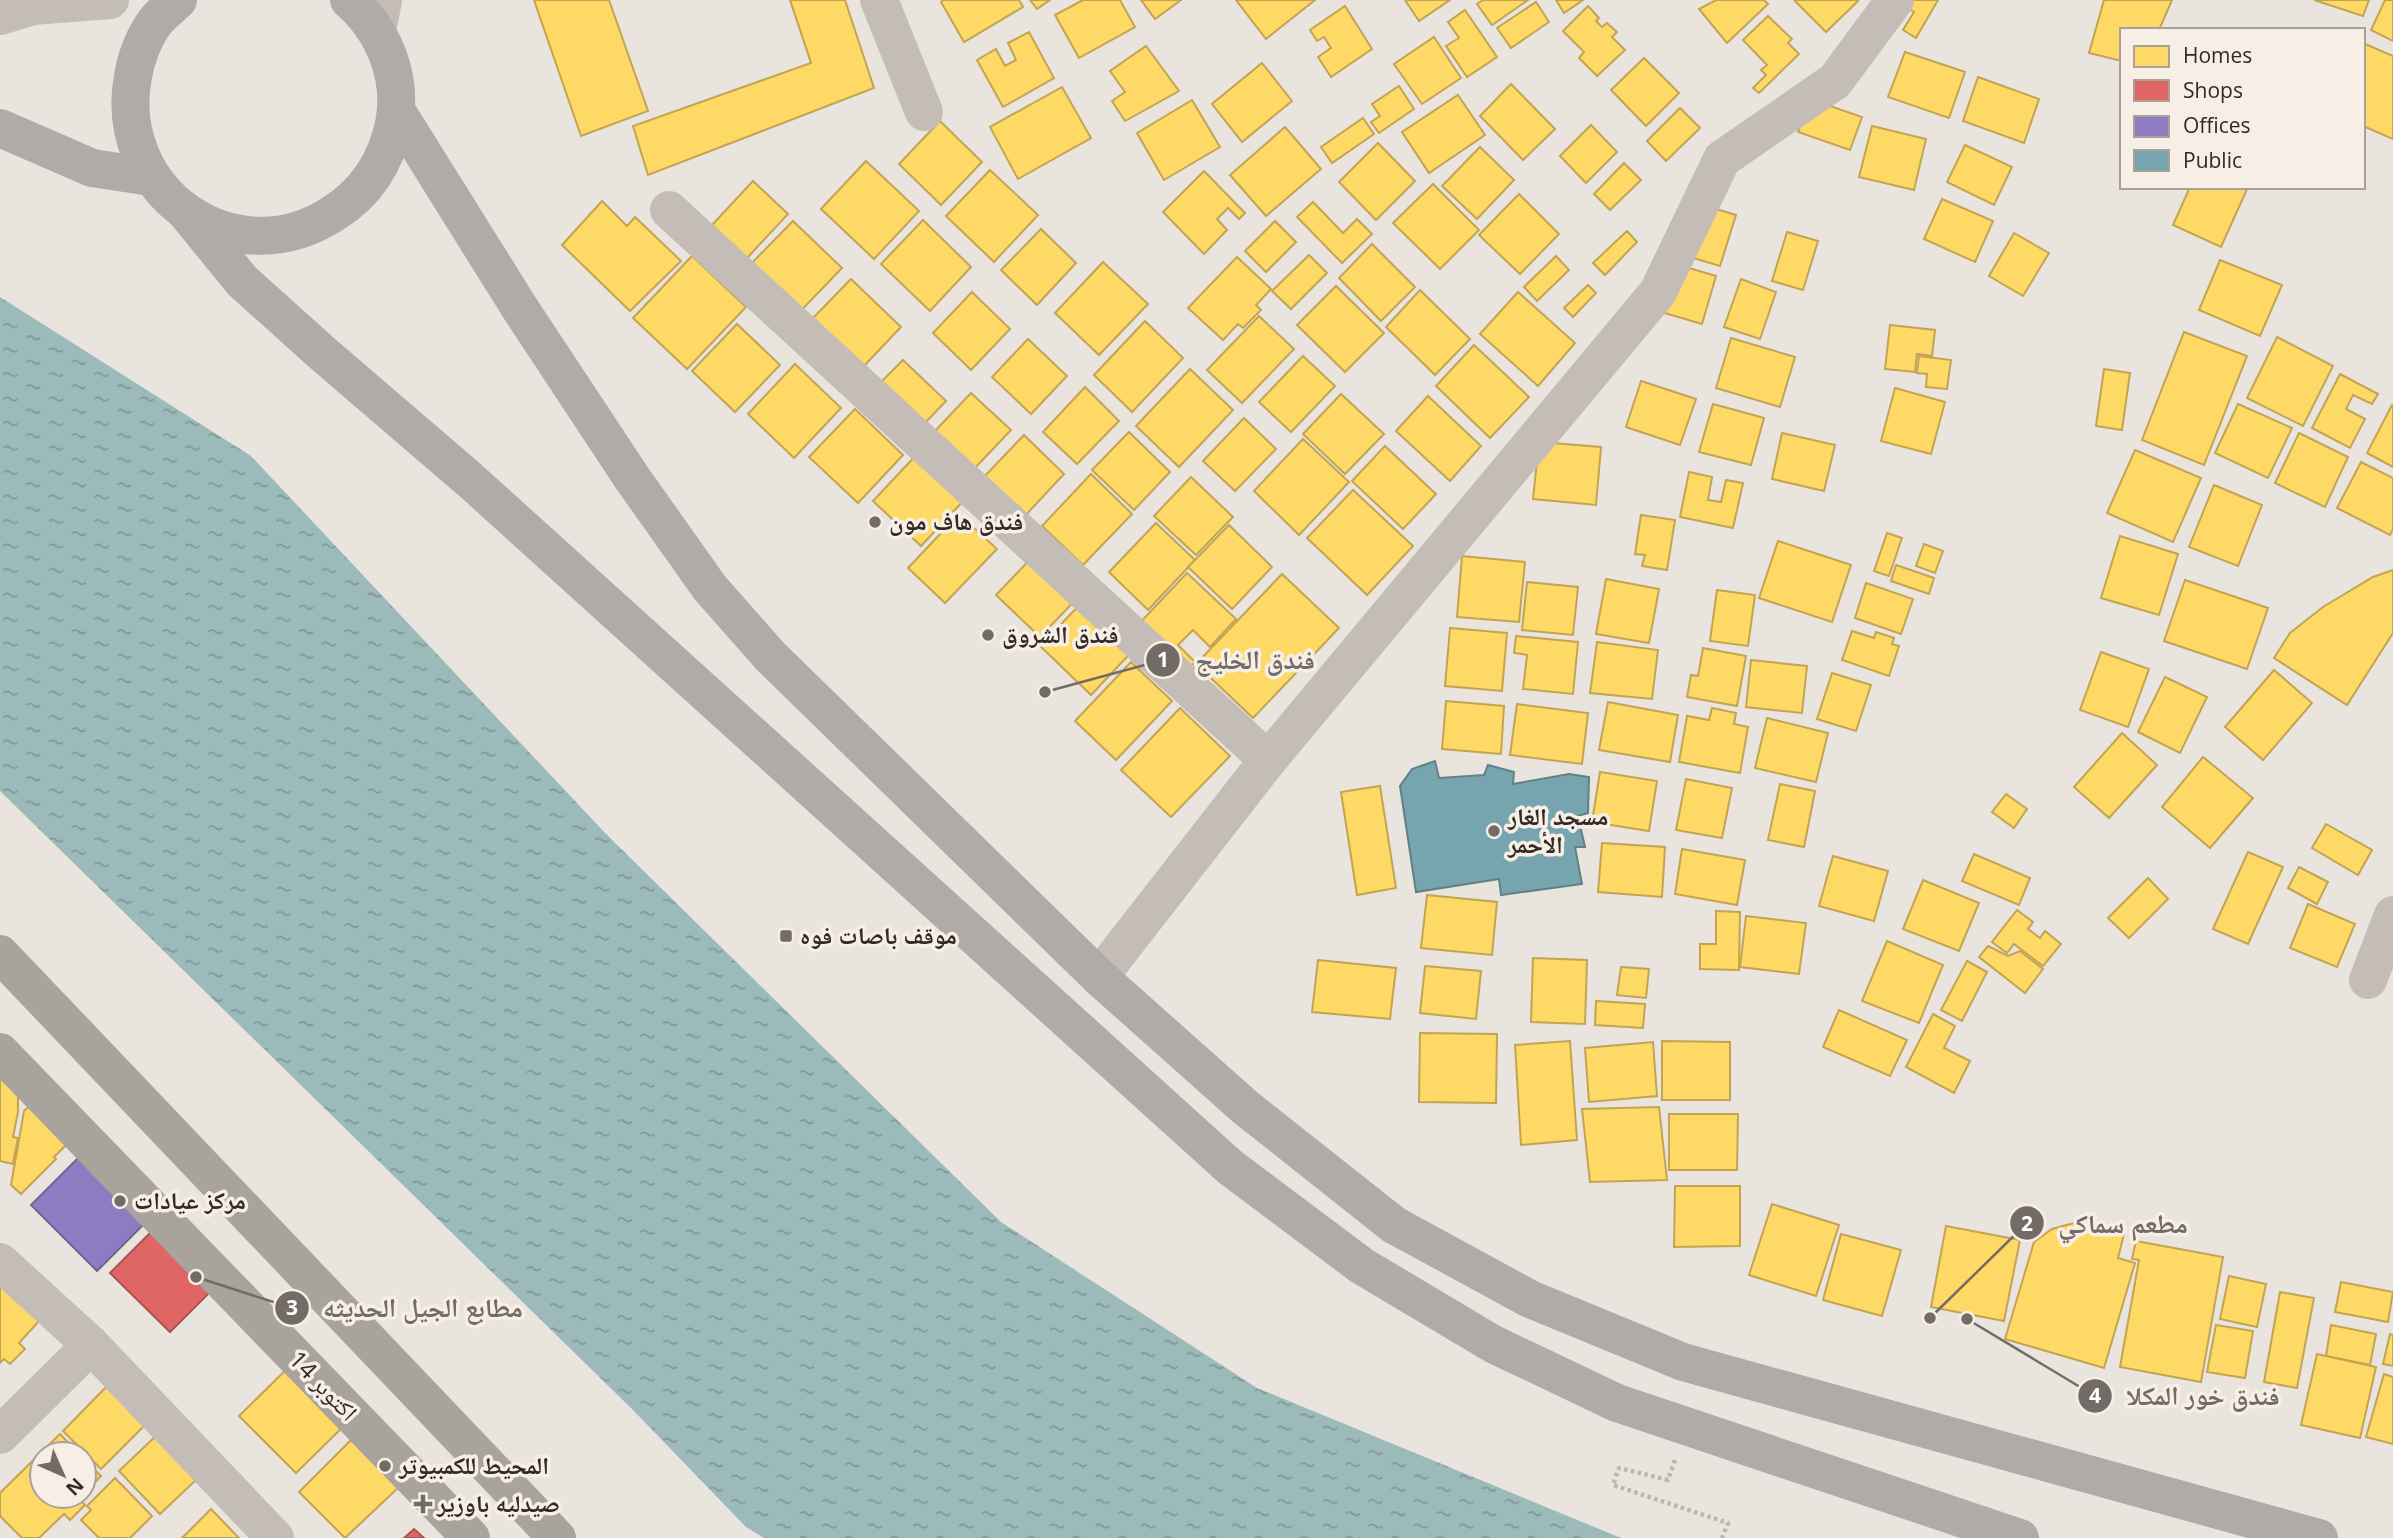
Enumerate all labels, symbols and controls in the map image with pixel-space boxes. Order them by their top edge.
legend [2120,28,2365,189]
text: Homes [2183,41,2252,69]
text: Shops [2183,76,2243,104]
text: Offices [2183,111,2251,139]
text: Public [2183,146,2242,174]
place label: فندق هاف مون [889,504,1023,537]
marker: فندق هاف مون [867,514,883,530]
place label: فندق الشروق [1002,617,1119,650]
marker: فندق الشروق [980,627,996,643]
callout: فندق الخليج [1146,636,1329,683]
text: فندق الخليج [1195,641,1315,677]
text: 1 [1157,645,1169,673]
place label: مسجد الغار الأحمر [1507,799,1608,860]
marker: مسجد الغار الأحمر [1486,823,1502,839]
place label: موقف باصات فوه [800,918,957,951]
marker: موقف باصات فوه [778,928,794,944]
place label: مركز عيادات [134,1183,246,1216]
marker: مركز عيادات [112,1193,128,1209]
callout: مطعم سماكي [2010,1200,2202,1247]
text: مطعم سماكي [2058,1205,2188,1244]
text: 2 [2021,1209,2033,1237]
callout: مطابع الجيل الحديثه [274,1284,537,1331]
text: مطابع الجيل الحديثه [323,1289,523,1325]
text: 3 [286,1293,298,1321]
street label: 14 اكتوبر [283,1343,366,1427]
callout: فندق خور المكلا [2078,1372,2294,1419]
text: فندق خور المكلا [2126,1377,2280,1413]
text: 4 [2089,1381,2101,1409]
north arrow [28,1440,98,1510]
place label: المحيط للكمبيوتر [398,1448,549,1481]
marker: المحيط للكمبيوتر [377,1458,393,1474]
text: N [60,1472,90,1502]
place label: صيدليه باوزير [436,1486,560,1519]
marker: صيدليه باوزير [415,1496,431,1512]

